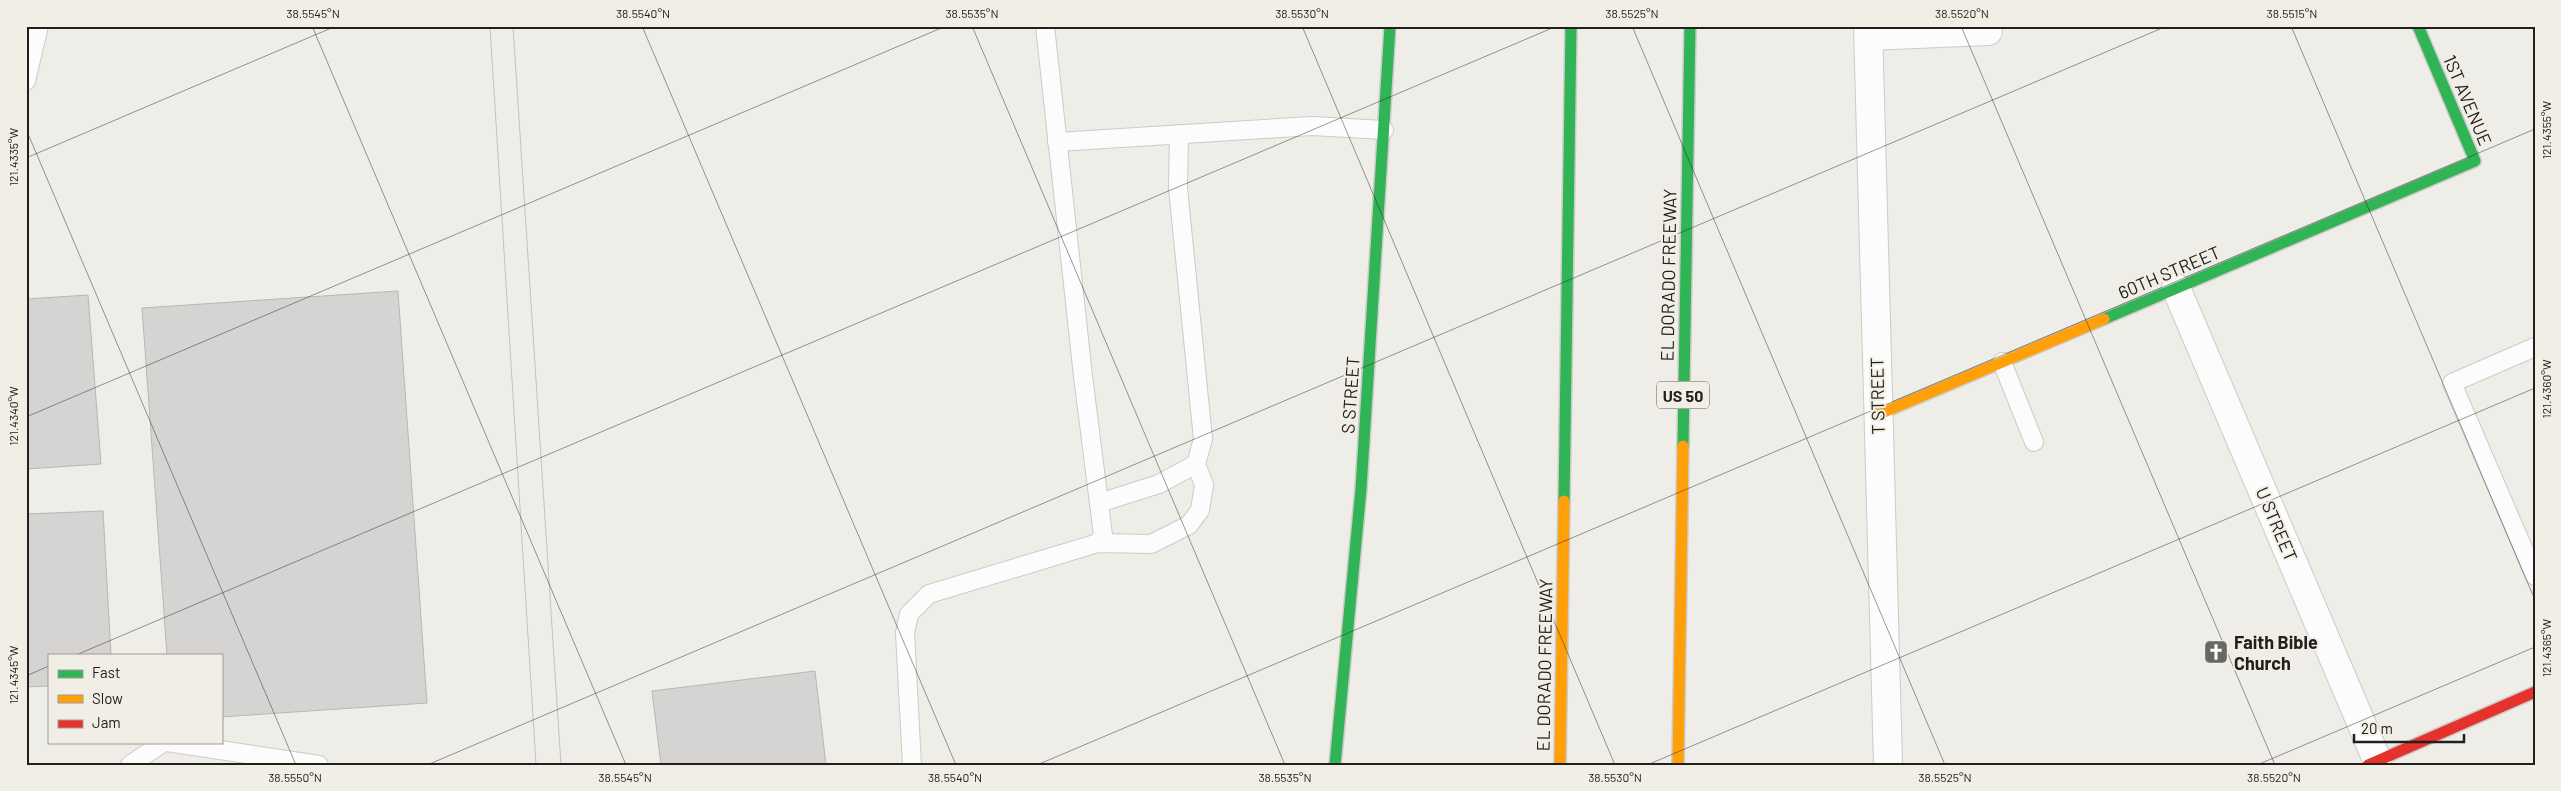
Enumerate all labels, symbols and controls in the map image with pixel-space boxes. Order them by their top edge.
text: 38.5545°N [286,6,340,20]
text: 38.5540°N [616,6,670,20]
text: 38.5535°N [945,6,999,20]
text: 38.5530°N [1275,6,1329,20]
text: 38.5525°N [1605,6,1659,20]
text: 38.5520°N [1935,6,1989,20]
text: 38.5515°N [2267,6,2317,20]
street label: 1ST AVENUE [2439,51,2497,149]
text: 121.4355°W [2539,100,2553,159]
text: 121.4335°W [6,127,20,186]
street label: EL DORADO FREEWAY [1655,188,1681,362]
street label: 60TH STREET [2115,241,2223,303]
street label: S STREET [1336,356,1364,434]
street label: T STREET [1865,357,1889,435]
text: 121.4360°W [2539,359,2553,418]
road number: US 50 [1657,382,1709,408]
text: 121.4340°W [6,386,20,446]
street label: U STREET [2252,483,2302,565]
street label: EL DORADO FREEWAY [1531,578,1557,752]
text: 121.4365°W [2539,618,2553,677]
place label: Faith Bible Church [2234,631,2318,674]
church icon: Faith Bible Church [2203,639,2229,665]
text: 121.4345°W [6,645,20,704]
legend [48,654,222,744]
text: Fast [92,663,120,681]
text: Slow [92,689,123,707]
scale bar [2354,711,2464,743]
text: Jam [92,713,121,731]
text: 20 m [2361,719,2393,737]
text: 38.5550°N [268,770,322,784]
text: 38.5545°N [598,770,652,784]
text: 38.5540°N [928,770,982,784]
text: 38.5535°N [1258,770,1312,784]
text: 38.5530°N [1588,770,1642,784]
text: 38.5525°N [1918,770,1972,784]
text: 38.5520°N [2247,770,2301,784]

